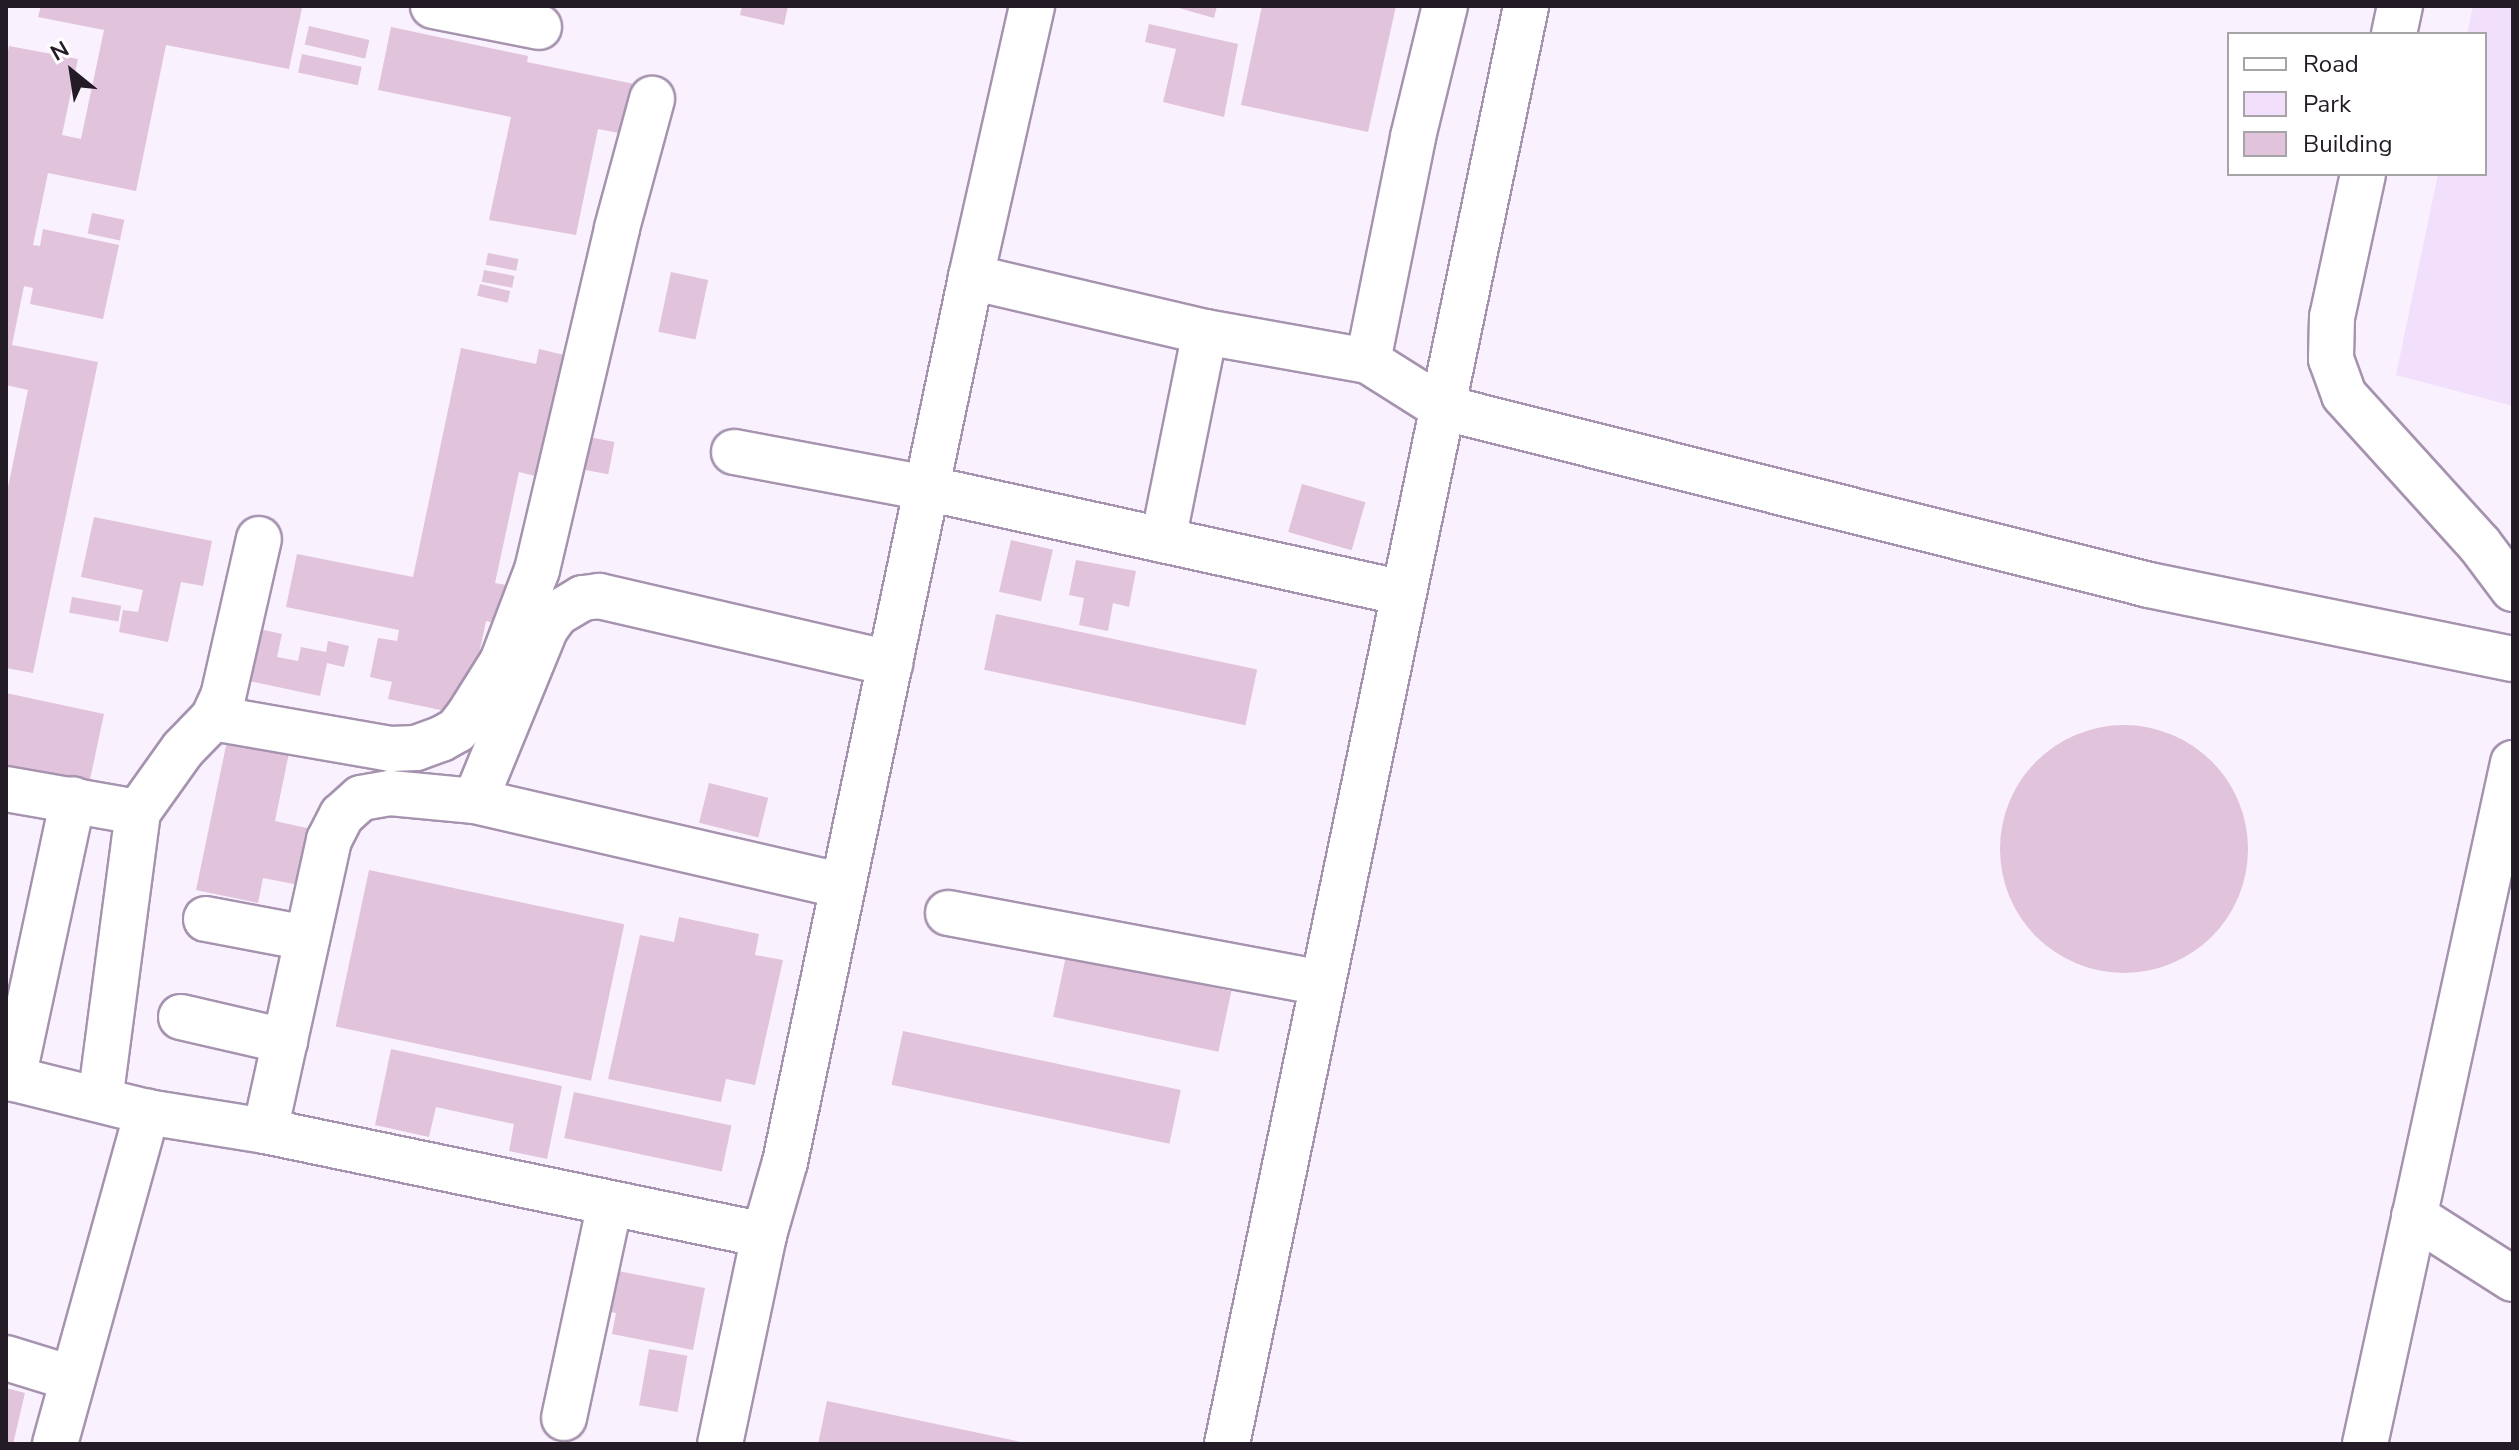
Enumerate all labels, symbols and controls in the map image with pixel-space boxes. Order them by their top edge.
north arrow [32,32,112,112]
legend [2227,32,2487,176]
text: N [45,34,75,68]
text: Road [2303,48,2359,80]
text: Park [2303,88,2351,120]
text: Building [2303,128,2393,160]

